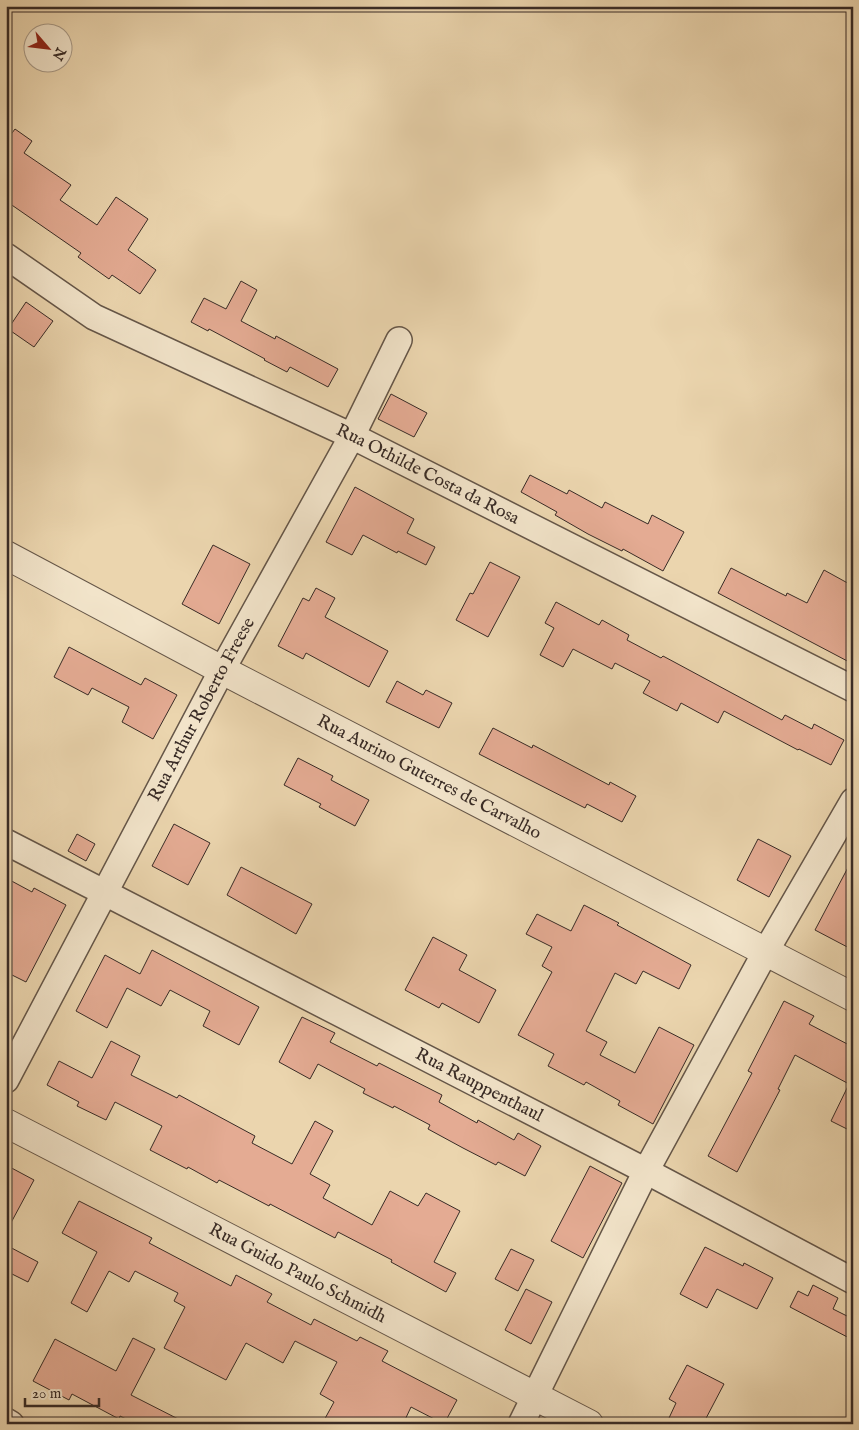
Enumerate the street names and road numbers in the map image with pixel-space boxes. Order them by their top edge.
street label: Rua Othilde Costa da Rosa [332,419,523,530]
street label: Rua Arthur Roberto Freese [143,613,260,806]
street label: Rua Aurino Guterres de Carvalho [313,710,546,845]
street label: Rua Rauppenthaul [411,1043,547,1128]
street label: Rua Guido Paulo Schmidh [205,1218,390,1329]

